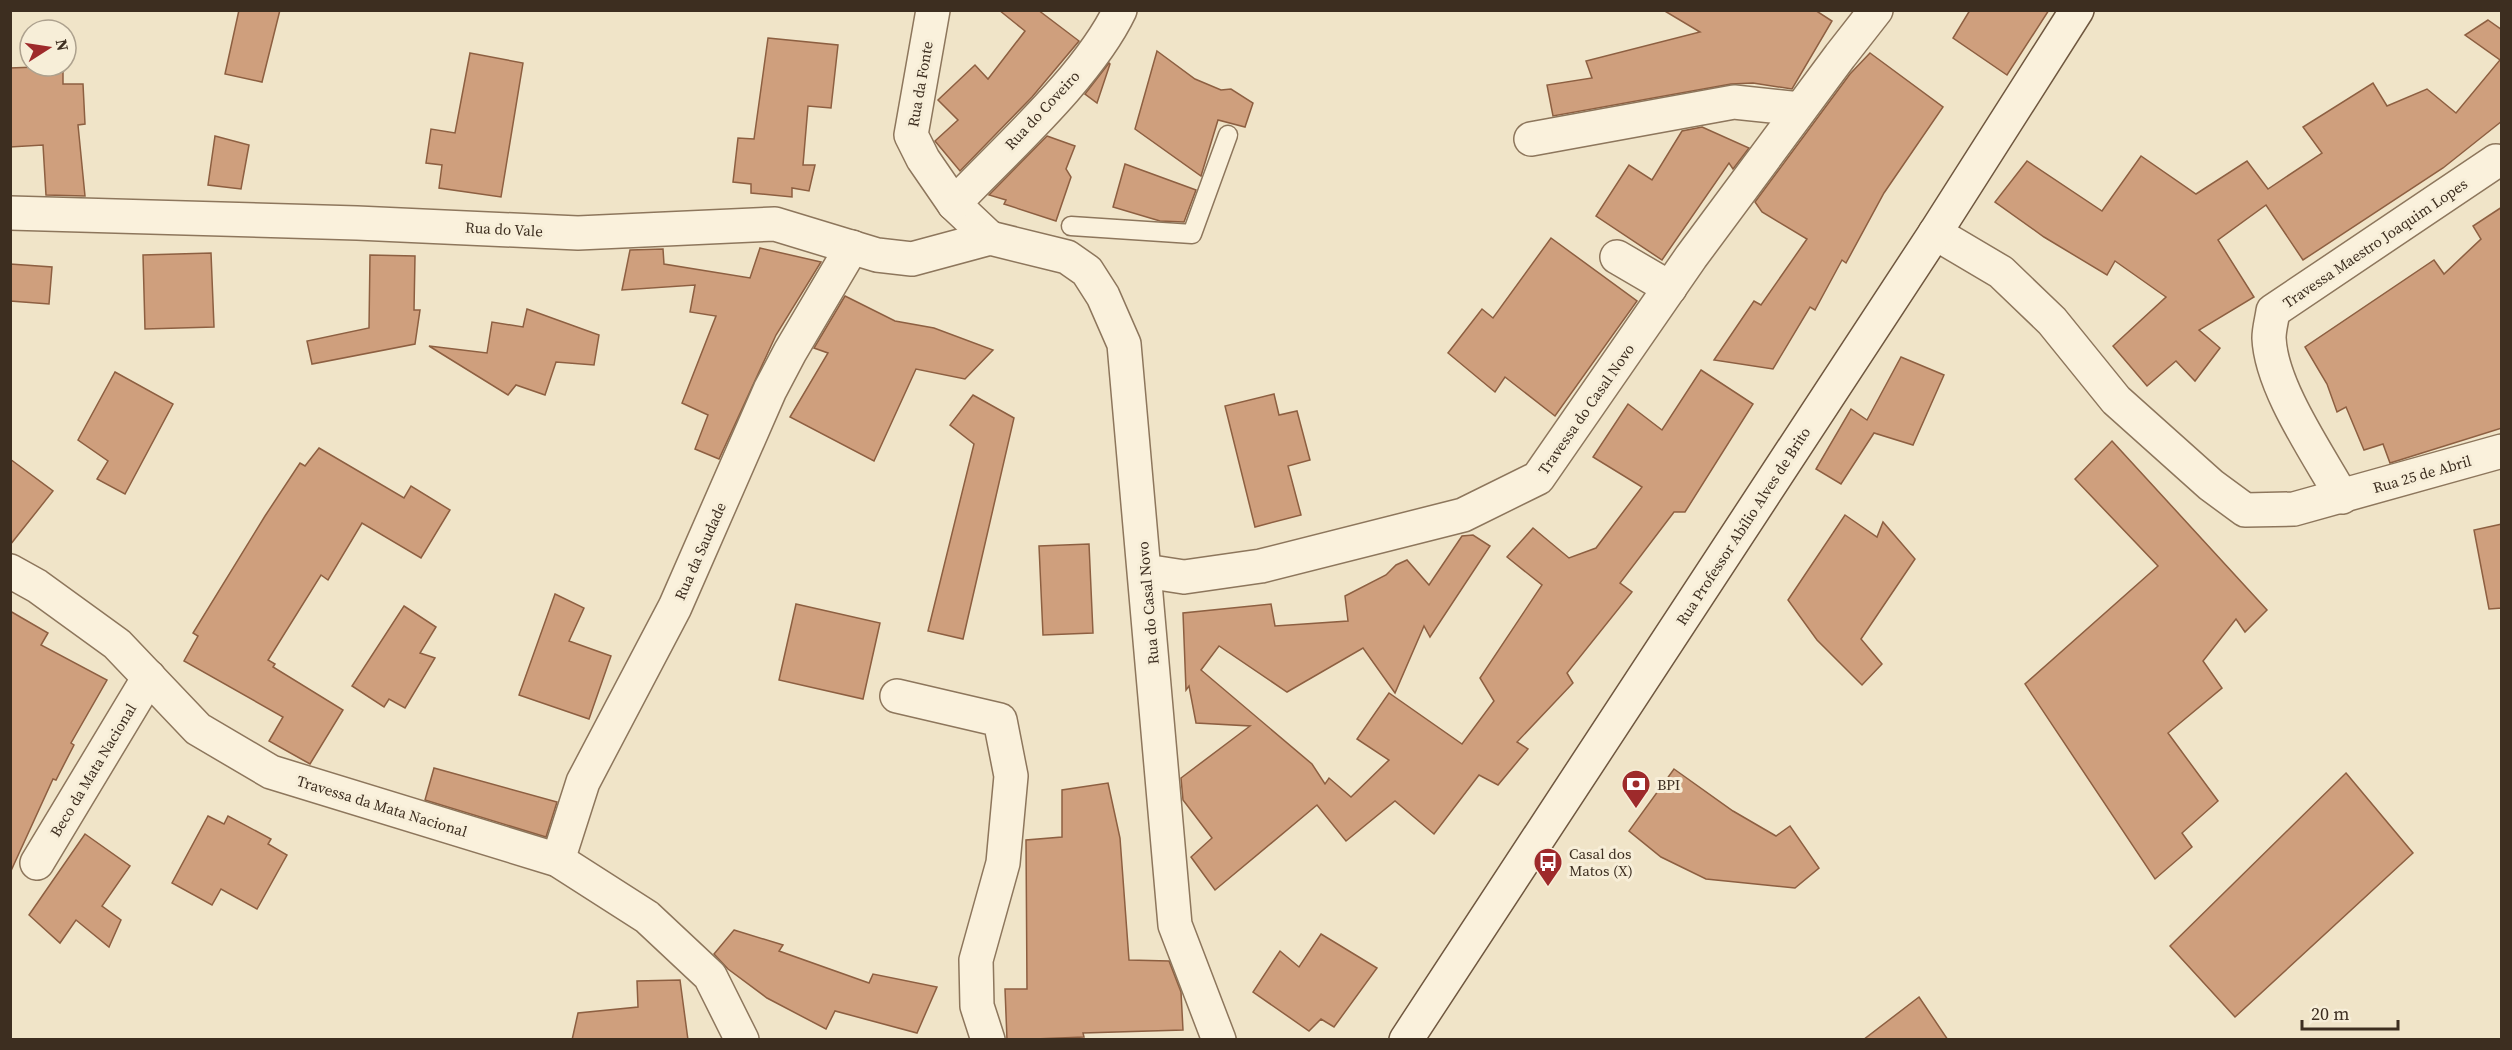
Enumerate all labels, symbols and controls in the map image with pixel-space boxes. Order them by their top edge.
north arrow [18,18,78,78]
text: N [51,37,75,53]
street label: Rua da Fonte [902,39,938,129]
street label: Rua do Coveiro [1000,66,1084,154]
street label: Travessa Maestro Joaquim Lopes [2278,173,2472,313]
street label: Rua do Vale [465,216,544,242]
street label: Travessa do Casal Novo [1533,339,1639,479]
street label: Rua Professor Abílio Alves de Brito [1671,423,1815,629]
street label: Rua 25 de Abril [2370,450,2474,498]
street label: Rua da Saudade [669,498,731,603]
street label: Rua do Casal Novo [1132,541,1164,665]
street label: Beco da Mata Nacional [45,699,141,841]
bank icon: BPI [1620,768,1652,810]
street label: Travessa da Mata Nacional [294,770,470,842]
place label: BPI [1657,774,1680,795]
place label: Casal dos Matos (X) [1569,843,1633,881]
bus stop icon: Casal dos Matos (X) [1532,846,1564,888]
scale bar [2302,993,2398,1031]
text: 20 m [2311,1001,2349,1026]

